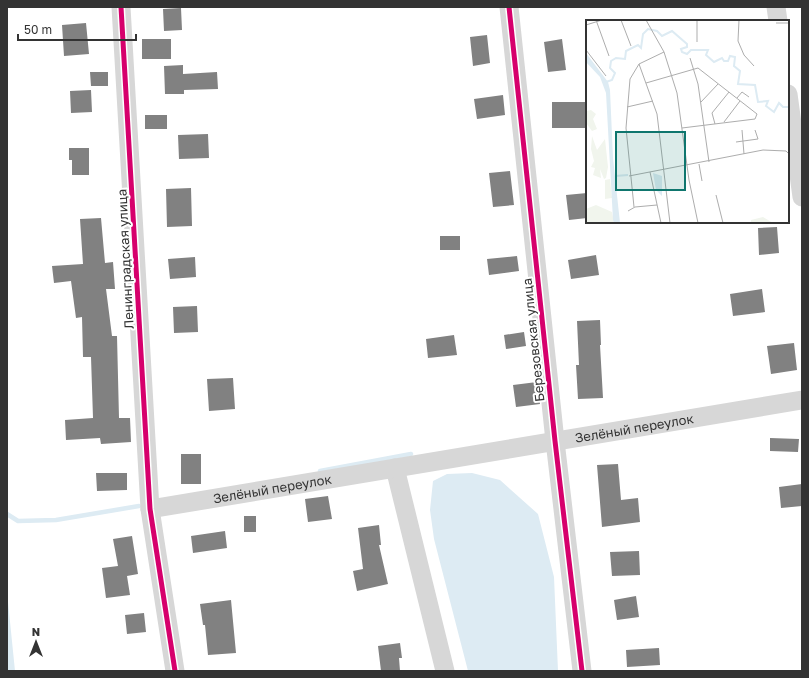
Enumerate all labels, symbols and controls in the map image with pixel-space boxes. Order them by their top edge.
scale bar [18,16,136,42]
inset map [586,20,789,223]
text: 50 m [24,22,52,37]
street label: Ленинградская улица [113,189,137,329]
street label: Березовская улица [519,277,547,403]
street label: Зелёный переулок [574,410,695,446]
street label: Зелёный переулок [212,471,333,506]
north arrow [16,622,56,662]
text: N [32,625,40,638]

